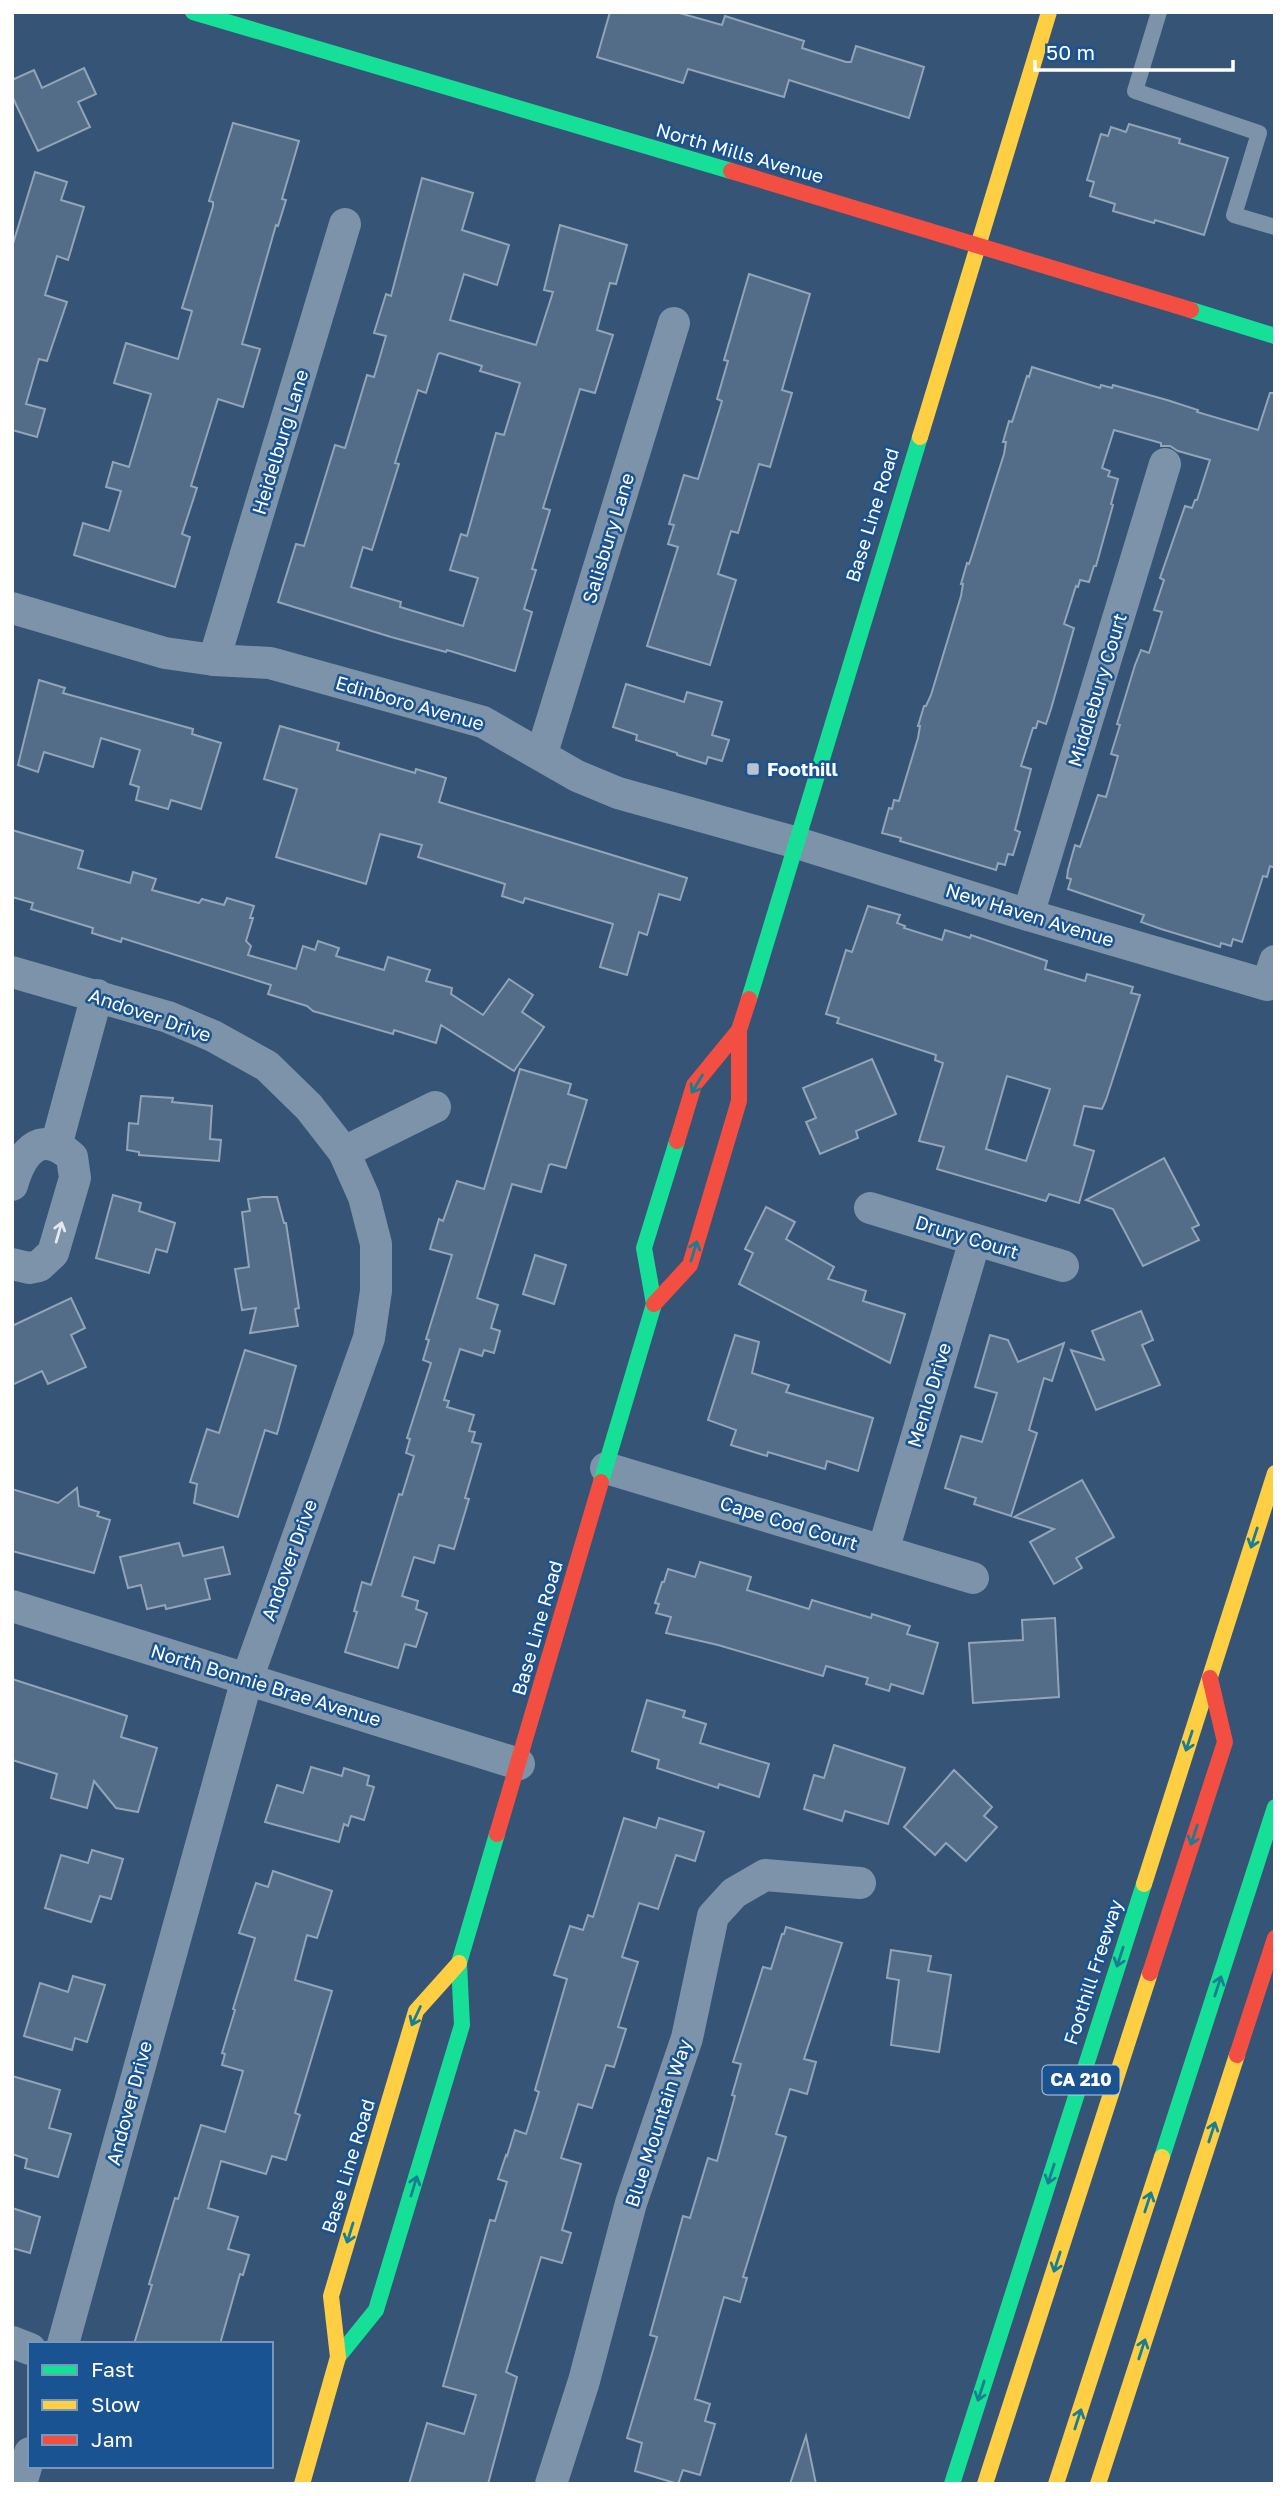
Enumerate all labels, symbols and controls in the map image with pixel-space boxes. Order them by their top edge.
scale bar [1035,28,1233,72]
text: 50 m [1046,39,1095,65]
street label: North Mills Avenue [654,118,827,187]
street label: Heidelburg Lane [247,366,313,517]
street label: Base Line Road [840,445,903,585]
street label: Salisbury Lane [577,470,638,606]
street label: Middlebury Court [1062,610,1131,769]
street label: Edinboro Avenue [333,670,487,735]
place label: Foothill [767,757,838,780]
marker: Foothill [745,761,761,777]
street label: New Haven Avenue [943,878,1117,951]
street label: Andover Drive [86,983,214,1046]
one-way arrow [690,1074,704,1094]
street label: Drury Court [913,1210,1022,1263]
one-way arrow [53,1221,66,1243]
one-way arrow [689,1240,702,1262]
street label: Menlo Drive [902,1340,955,1450]
street label: Cape Cod Court [717,1491,861,1554]
street label: Andover Drive [256,1496,321,1624]
one-way arrow [1247,1526,1259,1548]
street label: Base Line Road [506,1558,567,1698]
street label: North Bonnie Brae Avenue [148,1639,384,1731]
one-way arrow [1182,1729,1194,1751]
one-way arrow [1187,1824,1199,1846]
street label: Foothill Freeway [1058,1896,1127,2047]
one-way arrow [1113,1946,1125,1968]
one-way arrow [1212,1975,1225,1997]
one-way arrow [409,2005,423,2025]
street label: Blue Mountain Way [620,2036,696,2210]
street label: Andover Drive [101,2038,156,2168]
road number: CA 210 [1042,2066,1120,2094]
street label: Base Line Road [316,2096,379,2236]
one-way arrow [1207,2122,1219,2144]
one-way arrow [1043,2163,1056,2185]
one-way arrow [408,2175,421,2197]
one-way arrow [1143,2192,1155,2214]
one-way arrow [342,2221,355,2243]
one-way arrow [1050,2250,1062,2272]
one-way arrow [1136,2338,1149,2360]
legend [28,2342,273,2468]
text: Fast [91,2356,134,2382]
one-way arrow [974,2379,987,2401]
text: Slow [91,2391,140,2417]
one-way arrow [1072,2408,1085,2430]
text: Jam [91,2426,133,2452]

